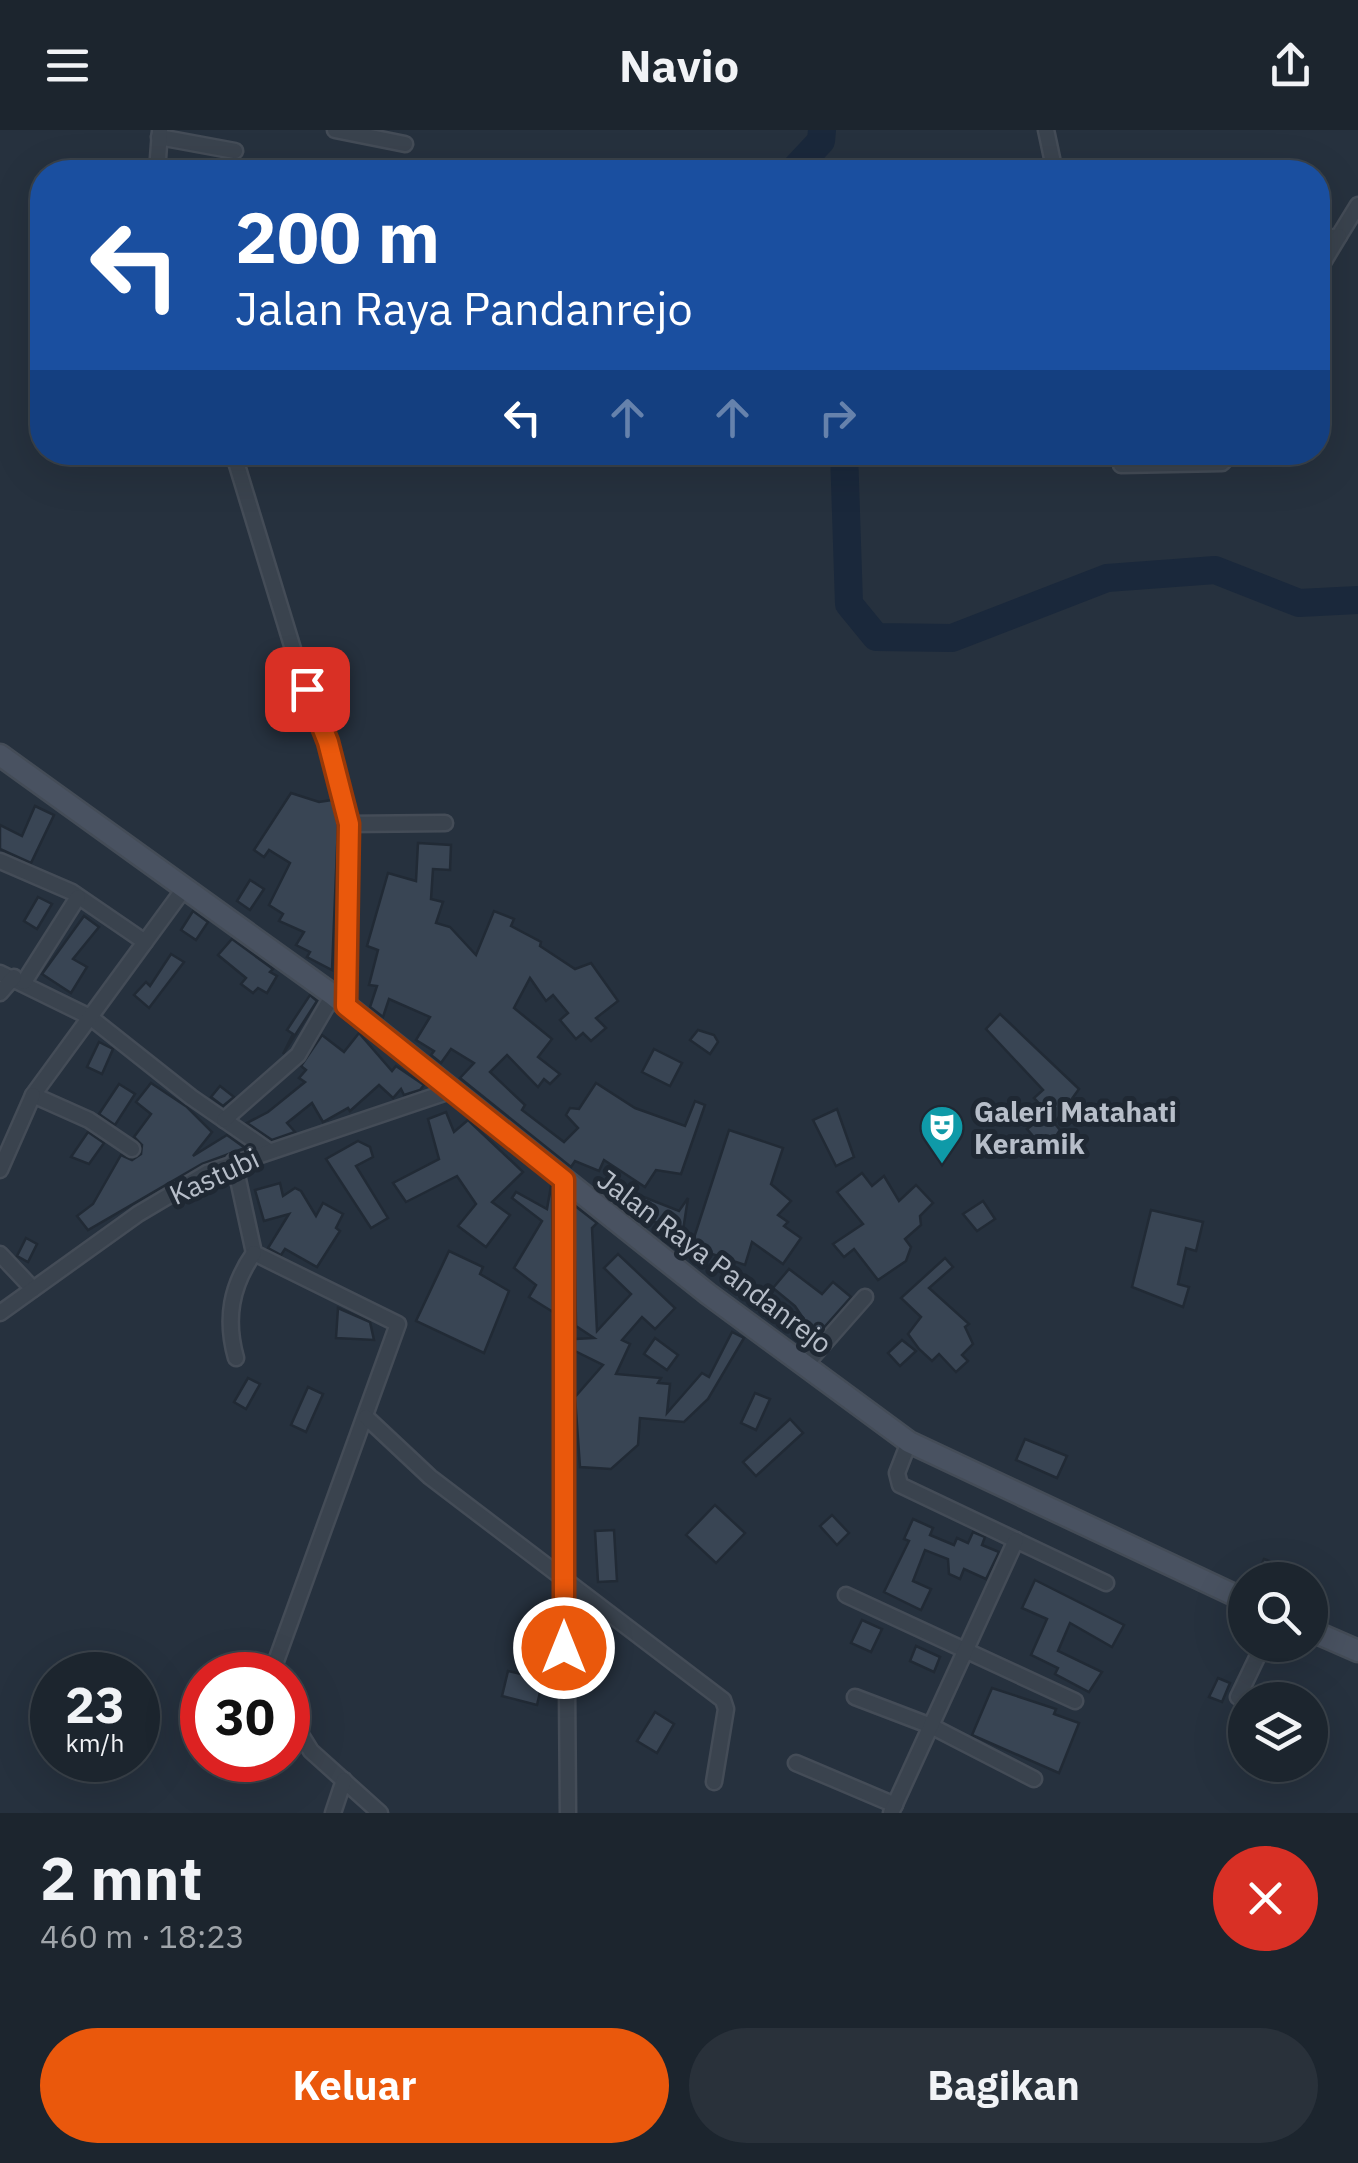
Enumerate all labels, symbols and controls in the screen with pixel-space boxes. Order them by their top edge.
text: Navio [619,36,739,94]
icon: menu [40,38,95,93]
icon: share [1263,38,1318,93]
text: 200 m [235,191,440,282]
icon: left [70,200,200,330]
text: Jalan Raya Pandanrejo [235,279,693,337]
icon: left [495,390,550,445]
icon: ahead [600,390,655,445]
icon: ahead [705,390,760,445]
icon: right [810,390,865,445]
pin [265,647,350,732]
icon: arrive [280,662,335,717]
place label: Galeri Matahati Keramik [974,1093,1177,1162]
theatre icon: Galeri Matahati Keramik [919,1104,965,1165]
street label: Kastubi [163,1139,265,1213]
street label: Jalan Raya Pandanrejo [590,1161,840,1361]
map controls [1228,1562,1328,1782]
button: search [1228,1562,1328,1662]
position arrow [512,1596,616,1700]
speed limit sign: 30 [180,1652,310,1782]
text: 23 [65,1672,125,1737]
button: layers [1228,1682,1328,1782]
text: km/h [66,1726,124,1759]
text: 2 mnt [40,1838,203,1917]
button: close [1213,1846,1318,1951]
text: 460 m · 18:23 [40,1915,245,1957]
button: Keluar [40,2028,669,2143]
button: Bagikan [689,2028,1318,2143]

